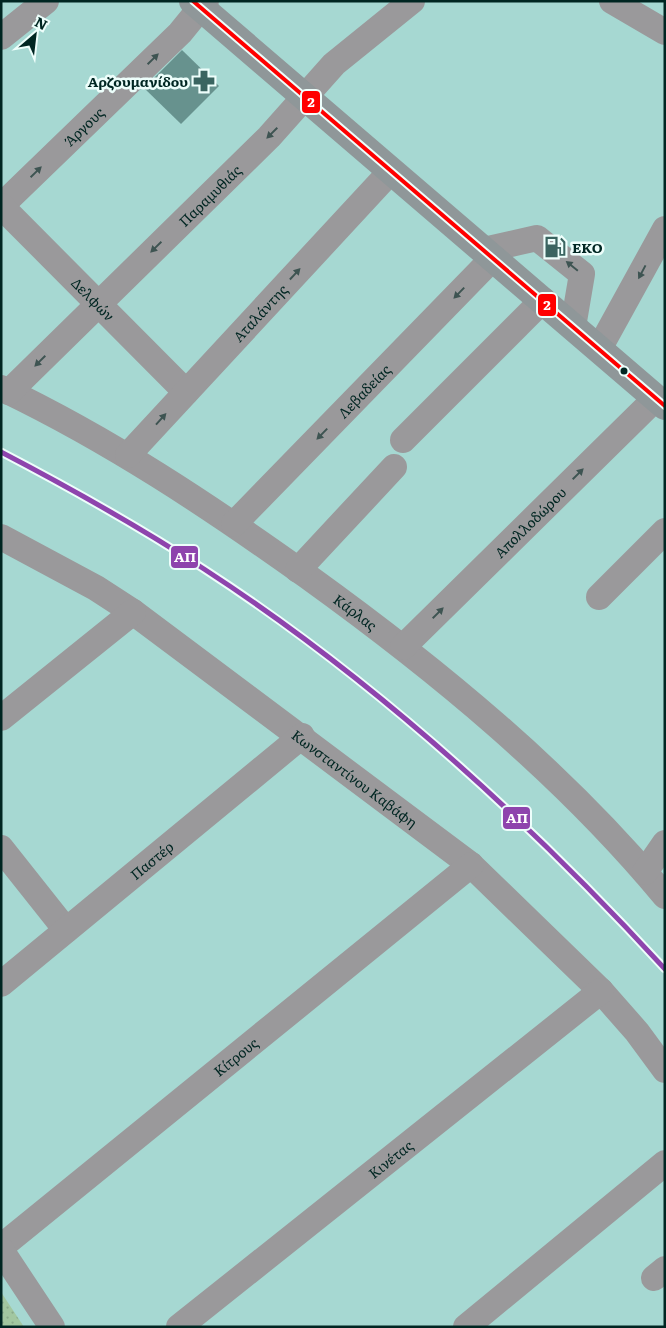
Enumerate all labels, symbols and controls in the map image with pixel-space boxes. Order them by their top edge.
north arrow [10,10,60,60]
text: N [32,11,52,34]
one-way arrow [147,53,159,65]
pharmacy icon: Αρζουμανίδου [191,68,217,94]
place label: Αρζουμανίδου [88,71,188,91]
line badge: 2 [301,90,321,114]
text: 2 [307,91,315,111]
street label: Άργους [59,102,108,150]
one-way arrow [266,127,278,139]
street label: Παραμυθιάς [174,160,245,231]
one-way arrow [30,166,42,178]
fuel station icon: EKO [542,234,568,260]
place label: EKO [572,237,603,257]
one-way arrow [150,241,162,253]
one-way arrow [566,261,579,272]
one-way arrow [637,265,646,278]
one-way arrow [289,269,301,281]
street label: Δελφών [67,273,119,325]
street label: Αταλάντης [228,279,292,346]
one-way arrow [454,286,466,298]
line badge: 2 [537,293,557,317]
text: 2 [543,294,551,314]
one-way arrow [34,355,46,367]
street label: Λεβαδείας [333,359,395,422]
unlabelled marker [619,366,629,376]
one-way arrow [155,414,167,426]
one-way arrow [316,428,328,440]
one-way arrow [572,468,584,480]
street label: Απολλοδώρου [490,482,570,562]
line badge: ΑΠ [170,545,199,569]
text: ΑΠ [174,546,196,566]
street label: Κάρλας [330,589,382,635]
one-way arrow [431,607,443,619]
street label: Κωνσταντίνου Καβάφη [288,724,422,832]
line badge: ΑΠ [502,806,531,830]
text: ΑΠ [506,807,528,827]
street label: Παστέρ [126,836,178,884]
street label: Κίτρους [209,1032,262,1081]
street label: Κινέτας [364,1135,417,1183]

